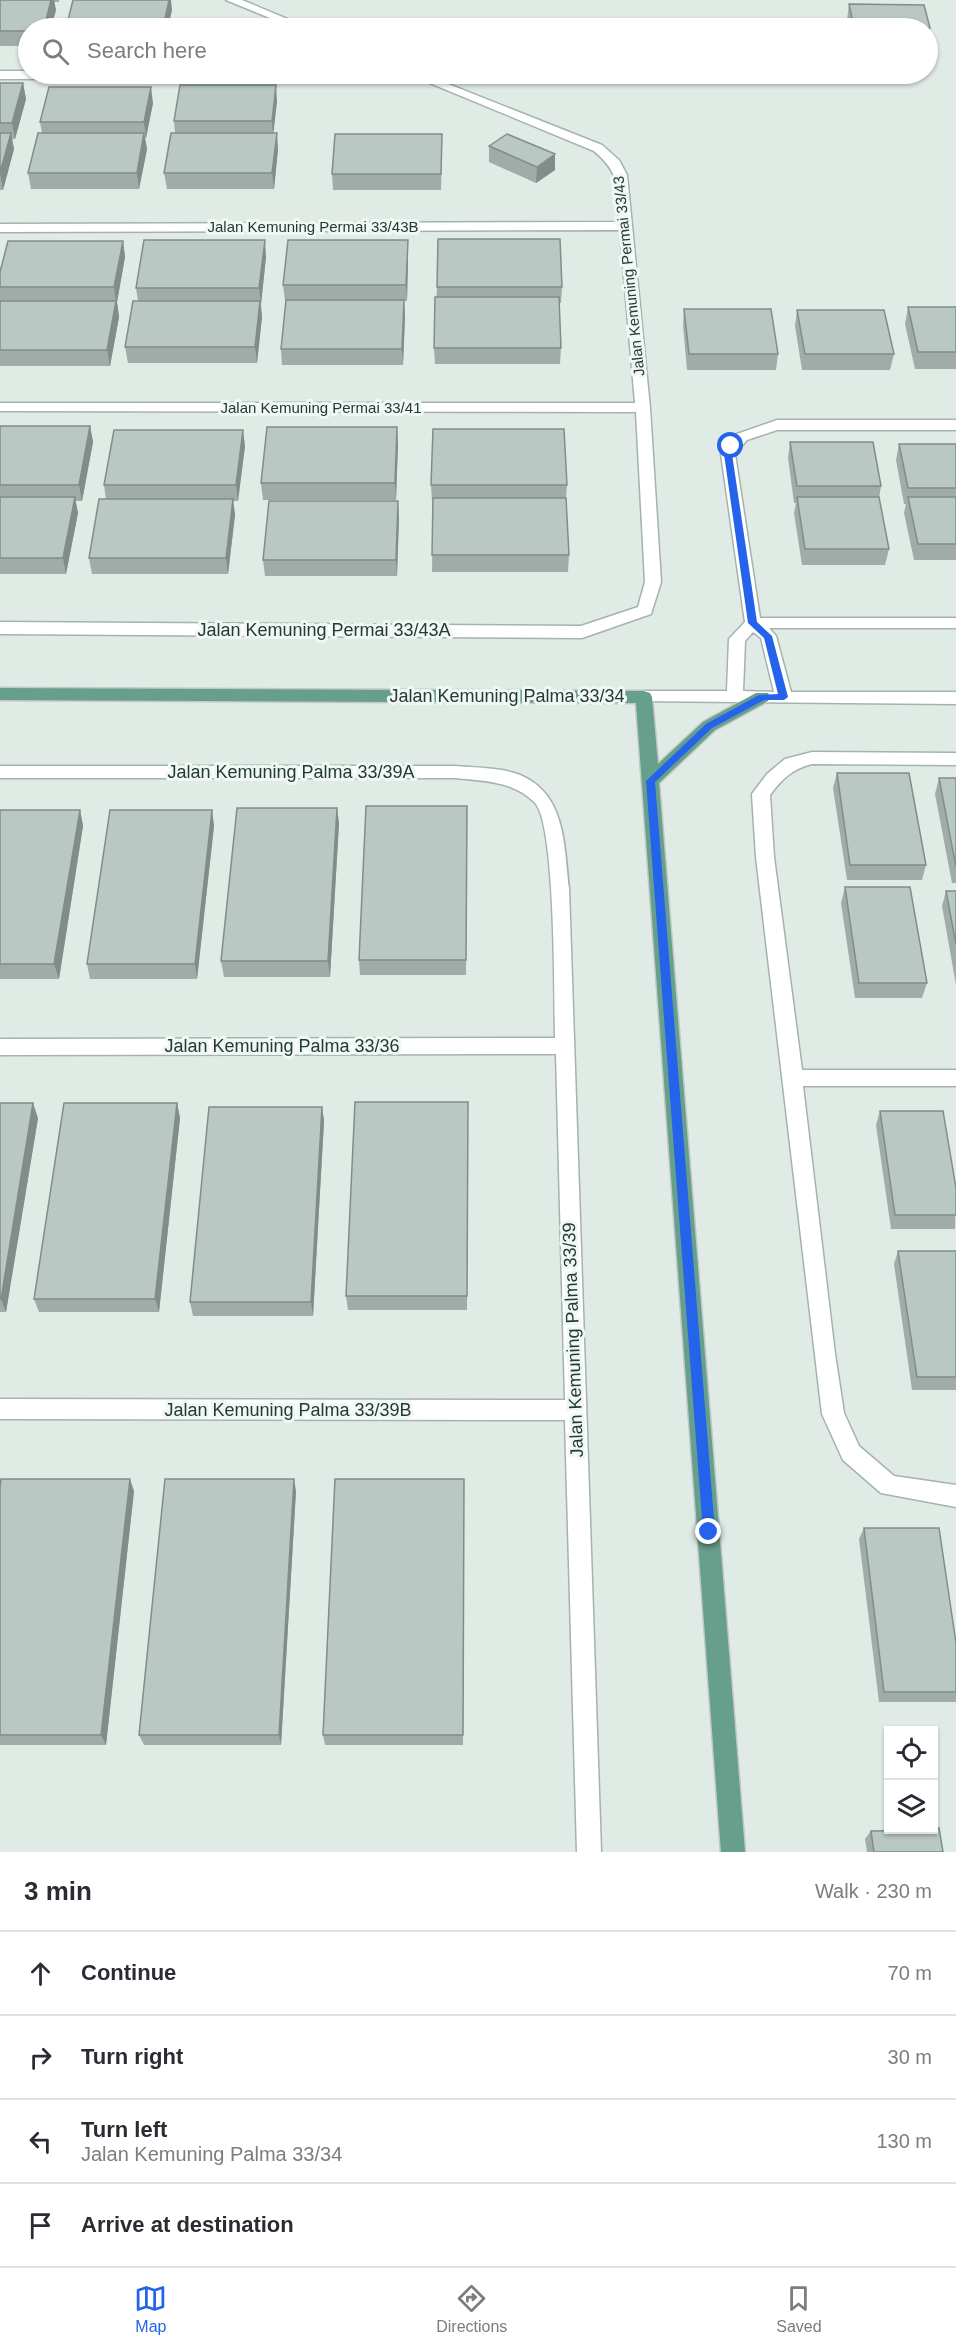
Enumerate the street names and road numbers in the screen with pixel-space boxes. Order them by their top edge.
street label: Jalan Kemuning Permai 33/43 [610,175,647,377]
street label: Jalan Kemuning Permai 33/43B [208,218,418,235]
street label: Jalan Kemuning Permai 33/41 [221,399,421,416]
street label: Jalan Kemuning Permai 33/43A [197,620,451,640]
street label: Jalan Kemuning Palma 33/34 [389,686,625,706]
street label: Jalan Kemuning Palma 33/39A [167,762,415,782]
street label: Jalan Kemuning Palma 33/36 [164,1036,400,1056]
street label: Jalan Kemuning Palma 33/39 [559,1222,587,1458]
street label: Jalan Kemuning Palma 33/39B [164,1400,412,1420]

